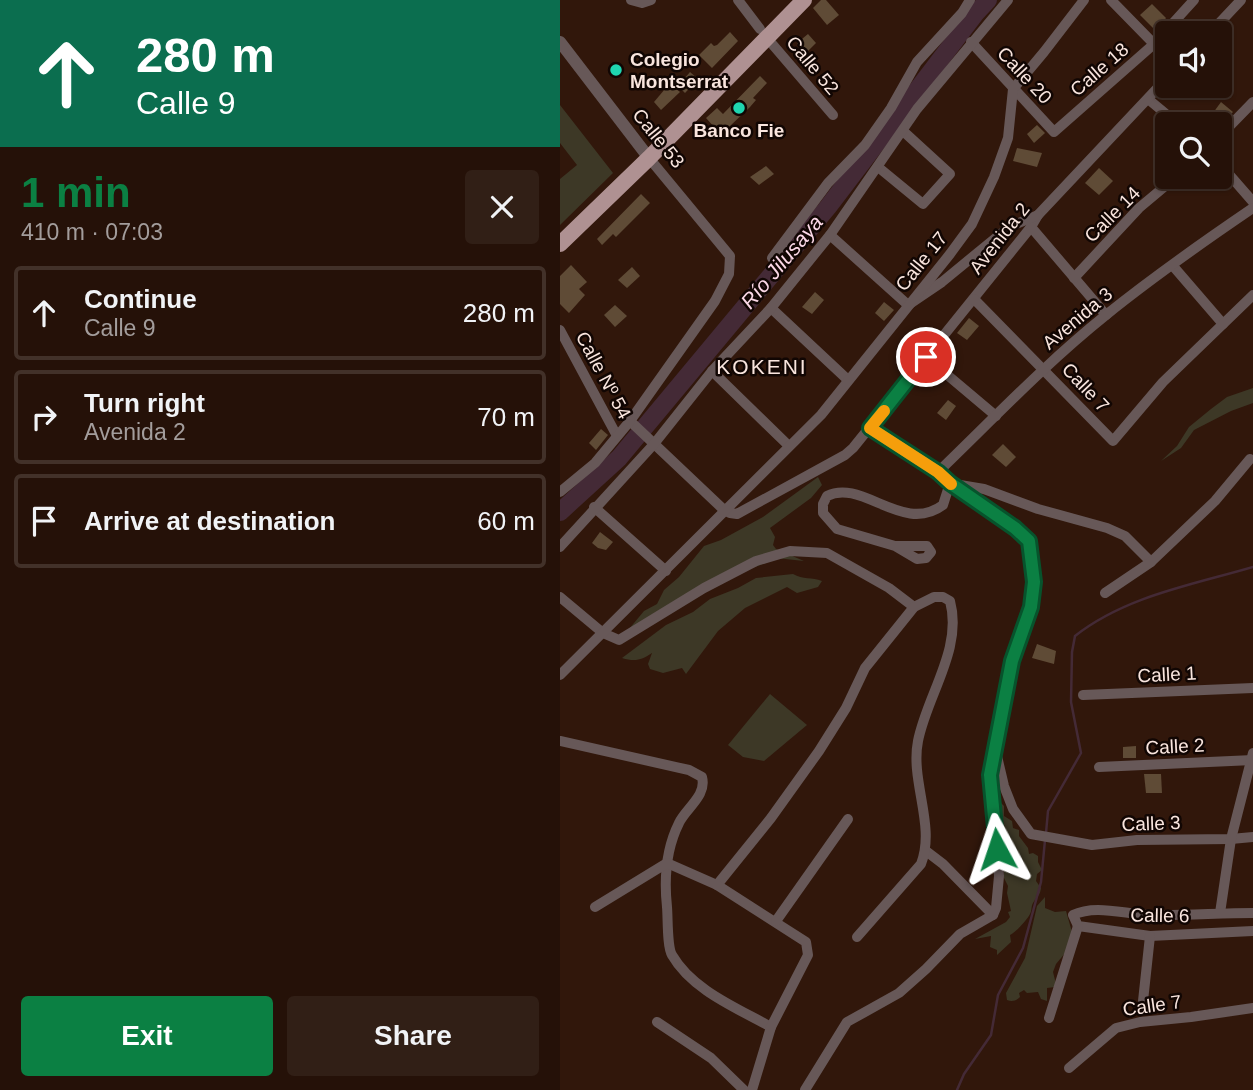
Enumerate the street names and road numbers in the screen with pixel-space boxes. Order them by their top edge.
street label: Calle 52 [782,32,843,99]
street label: Calle 18 [1066,39,1133,100]
street label: Calle 20 [993,43,1056,108]
street label: Calle 53 [629,105,689,172]
street label: Calle 14 [1080,182,1145,246]
street label: Avenida 2 [965,199,1034,278]
street label: Calle 17 [891,228,951,295]
street label: Avenida 3 [1038,283,1116,353]
street label: Calle Nº 54 [572,328,635,423]
street label: Calle 7 [1058,359,1113,416]
street label: Calle 1 [1137,662,1197,687]
street label: Calle 2 [1145,734,1205,759]
street label: Calle 3 [1121,812,1181,835]
street label: Calle 6 [1130,904,1190,927]
street label: Calle 7 [1121,991,1183,1020]

